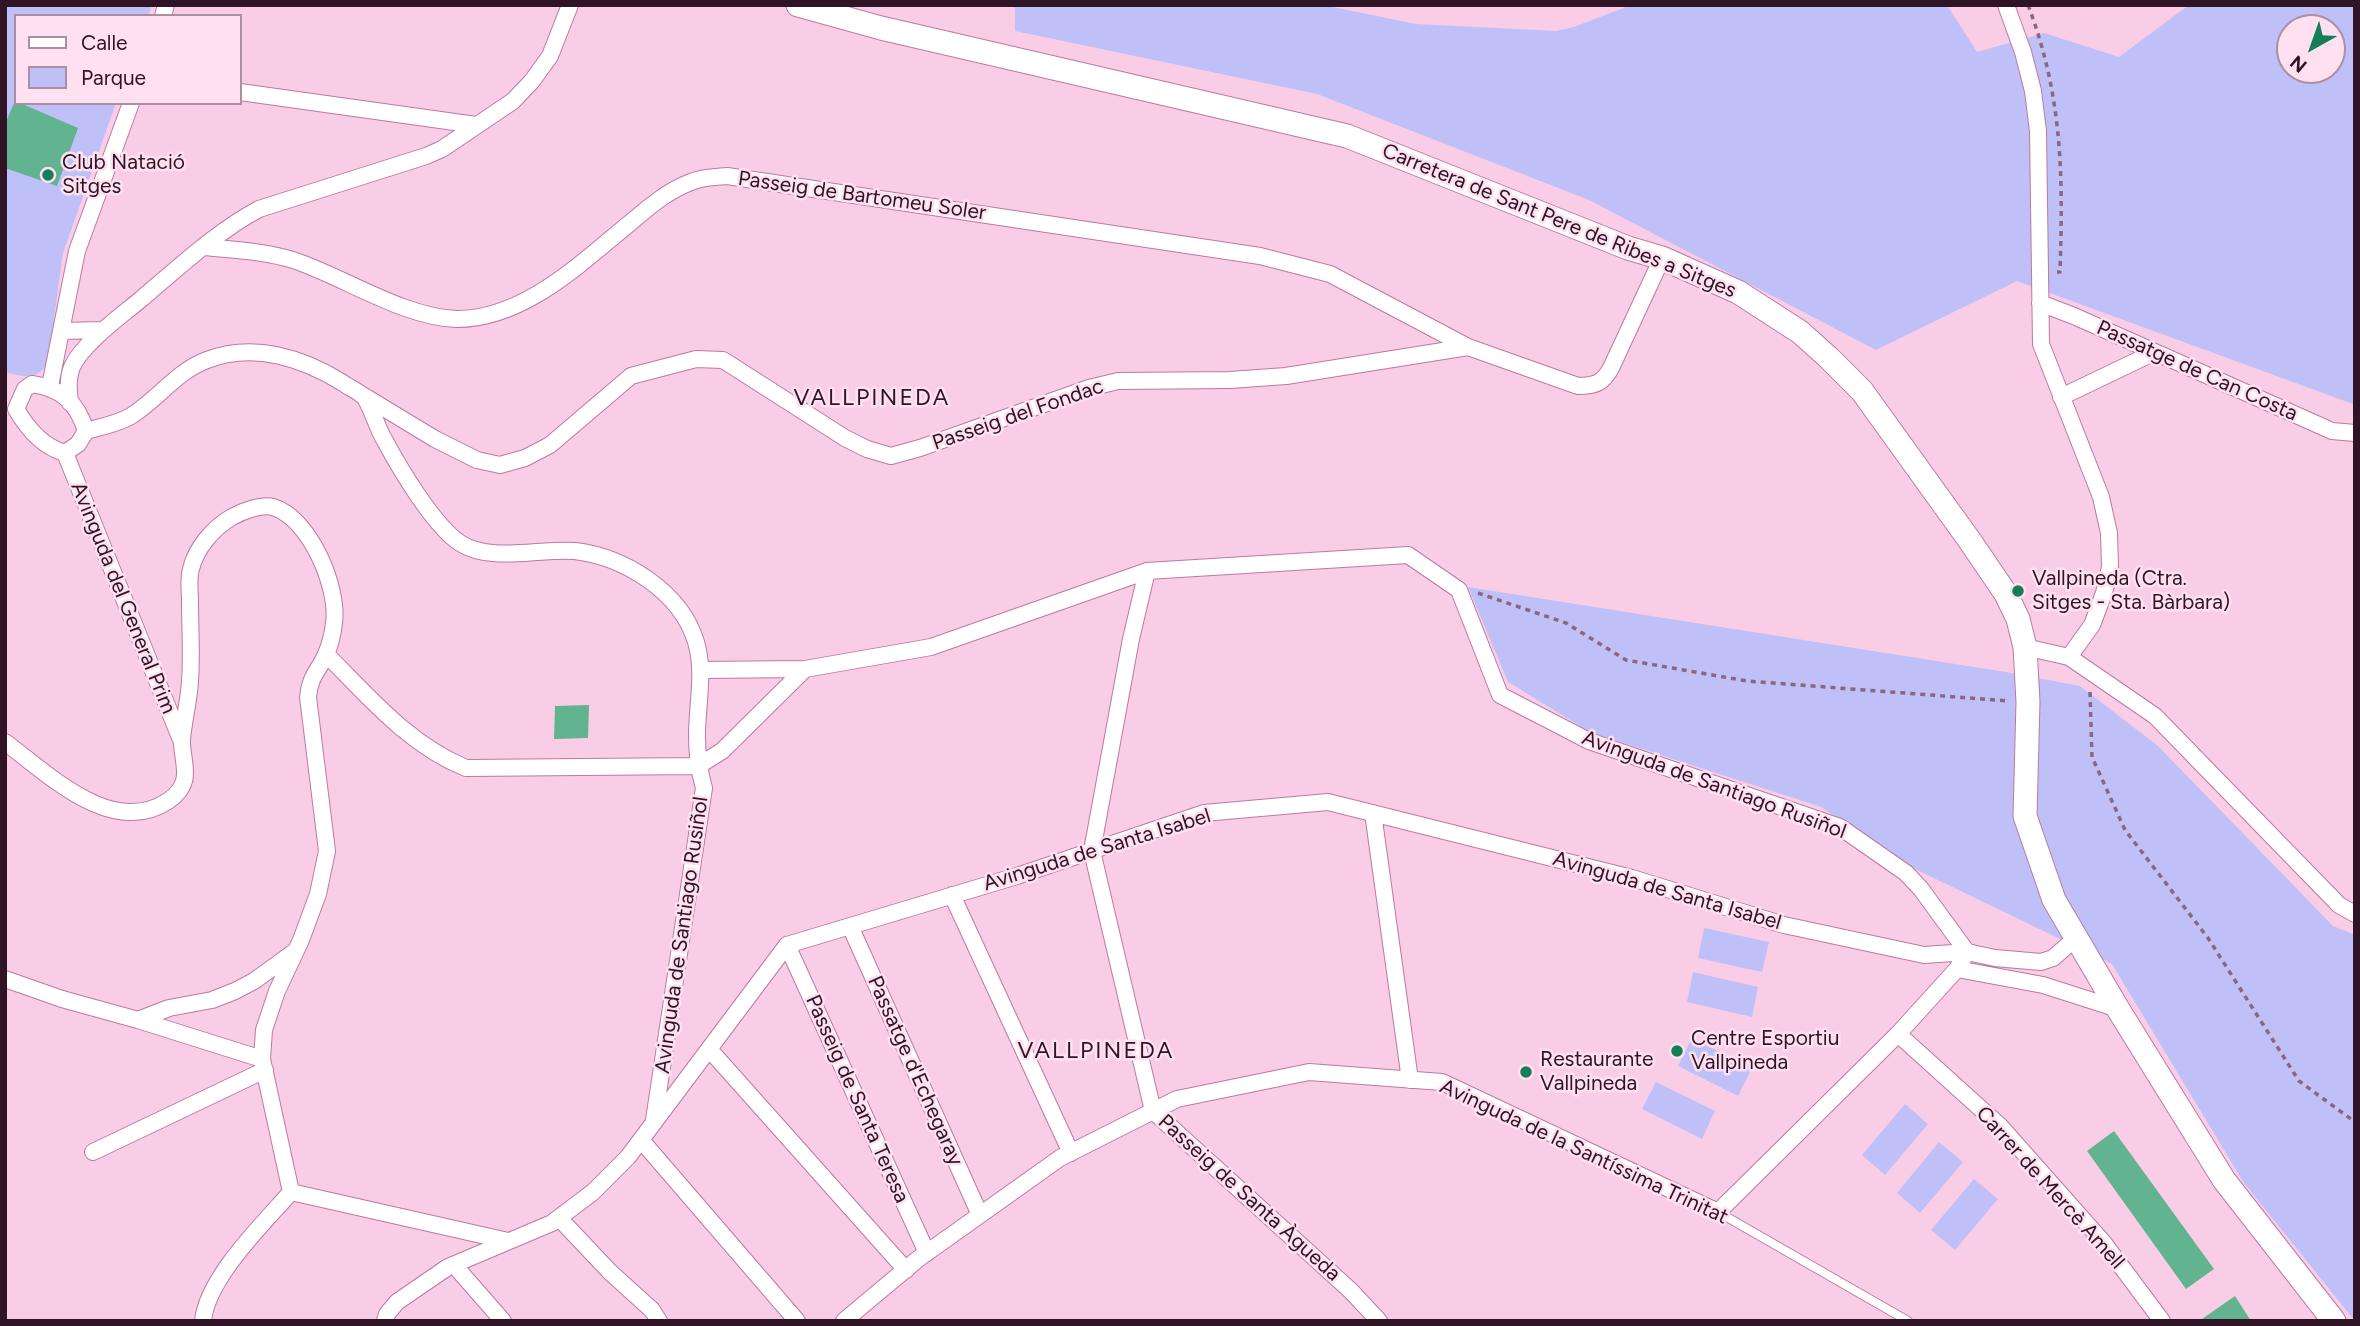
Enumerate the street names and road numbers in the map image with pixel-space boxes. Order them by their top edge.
street label: Carretera de Sant Pere de Ribes a Sitges [1378,138,1740,304]
street label: Passeig de Bartomeu Soler [736,166,988,226]
street label: Passatge de Can Costa [2093,315,2301,427]
street label: Passeig del Fondac [929,374,1107,456]
street label: Avinguda del General Prim [65,479,181,717]
street label: Avinguda de Santiago Rusiñol [1578,725,1850,845]
street label: Avinguda de Santiago Rusiñol [650,795,714,1075]
street label: Avinguda de Santa Isabel [980,803,1214,897]
street label: Avinguda de Santa Isabel [1550,846,1784,936]
street label: Passatge d'Echegaray [862,972,968,1170]
street label: Passeig de Santa Teresa [800,991,914,1207]
street label: Avinguda de la Santíssima Trinitat [1436,1074,1732,1230]
street label: Carrer de Mercè Amell [1970,1102,2130,1274]
street label: Passeig de Santa Àgueda [1153,1109,1345,1287]

